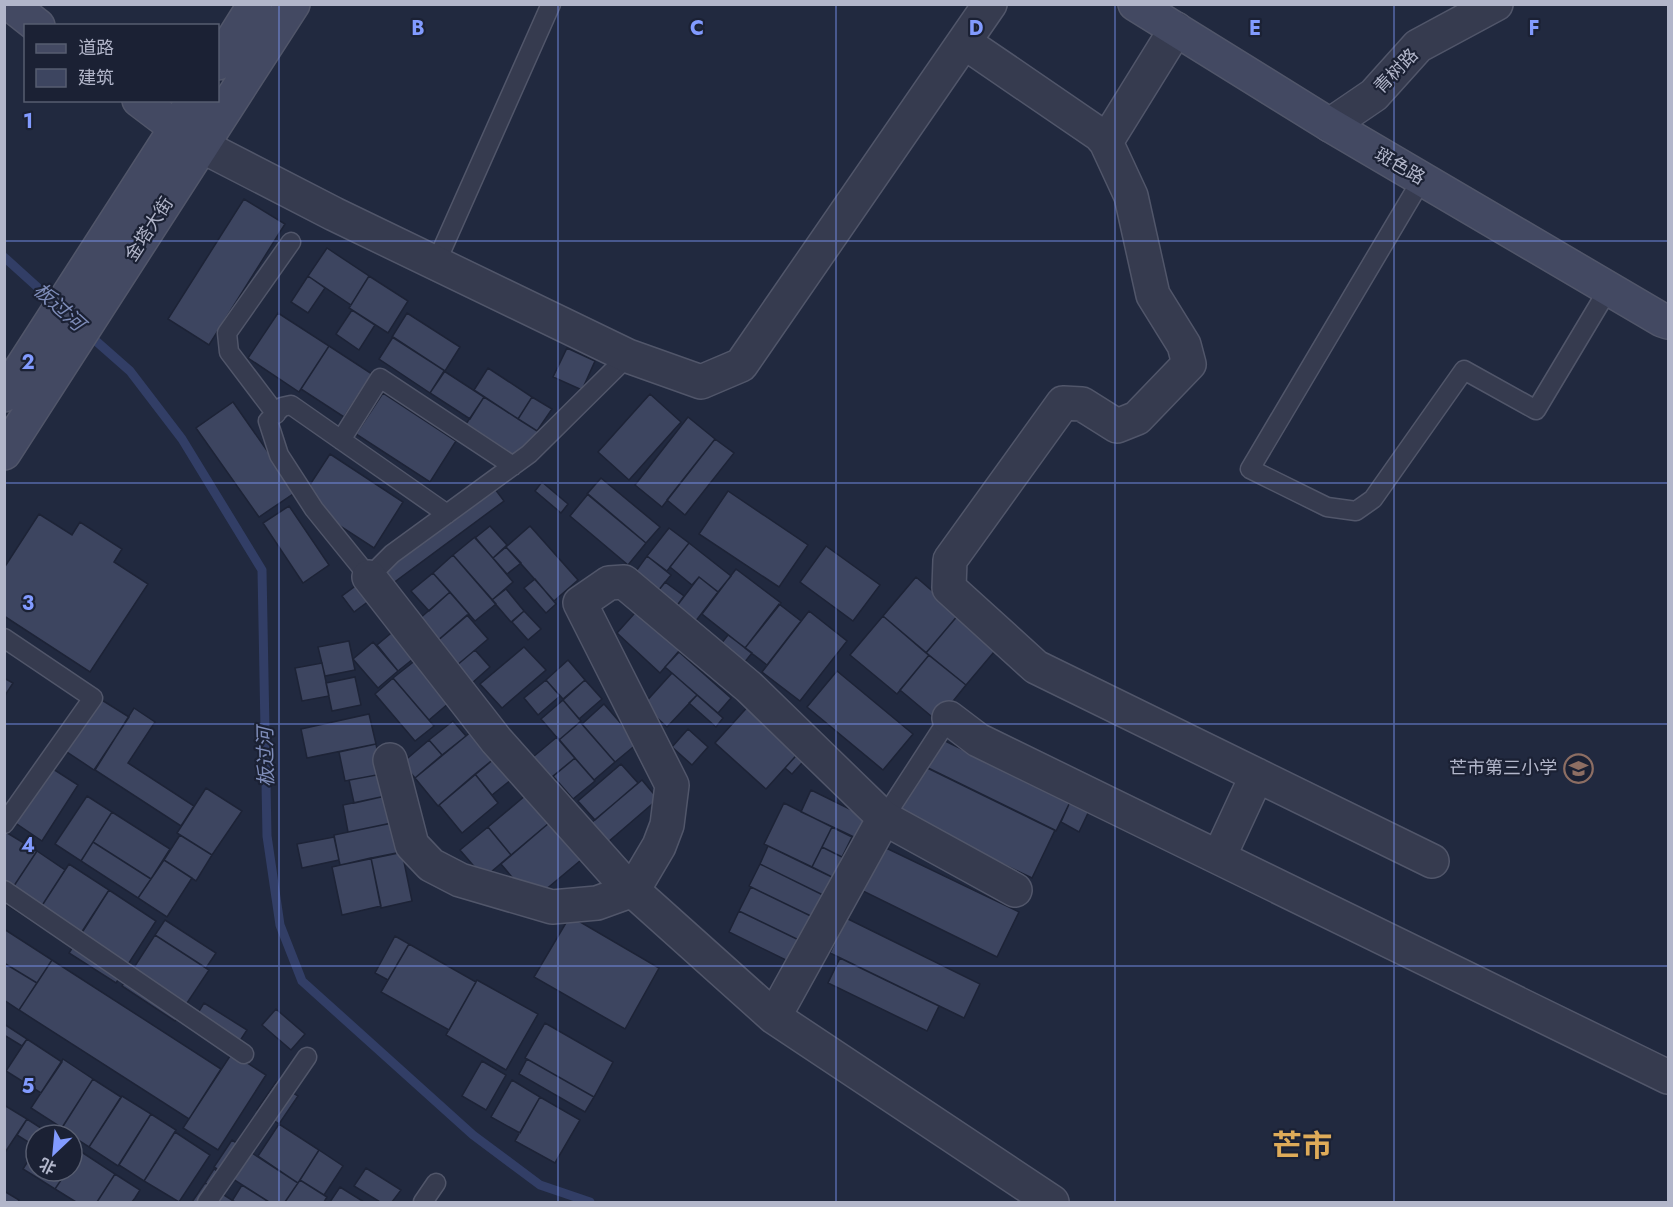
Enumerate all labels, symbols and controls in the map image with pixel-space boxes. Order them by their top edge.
text: B [411,14,425,43]
text: C [690,14,704,43]
text: D [969,14,983,43]
text: E [1249,14,1261,43]
text: F [1528,14,1540,43]
legend [24,24,219,102]
text: 道路 [78,35,114,61]
street label: 青树路 [1368,43,1424,99]
text: 建筑 [78,65,114,91]
text: 1 [23,107,33,136]
street label: 斑色路 [1370,141,1430,191]
street label: 金塔大街 [118,192,180,266]
water label: 板过河 [27,276,94,341]
text: 2 [21,348,35,377]
text: 3 [22,589,34,618]
water label: 板过河 [251,723,281,787]
school or university icon: 芒市第三小学 [1562,752,1594,784]
place label: 芒市第三小学 [1449,755,1557,781]
text: 4 [21,831,35,860]
text: 5 [22,1072,35,1101]
north arrow [24,1123,84,1183]
district label: 芒市 [1272,1124,1332,1167]
text: 北 [35,1152,60,1180]

